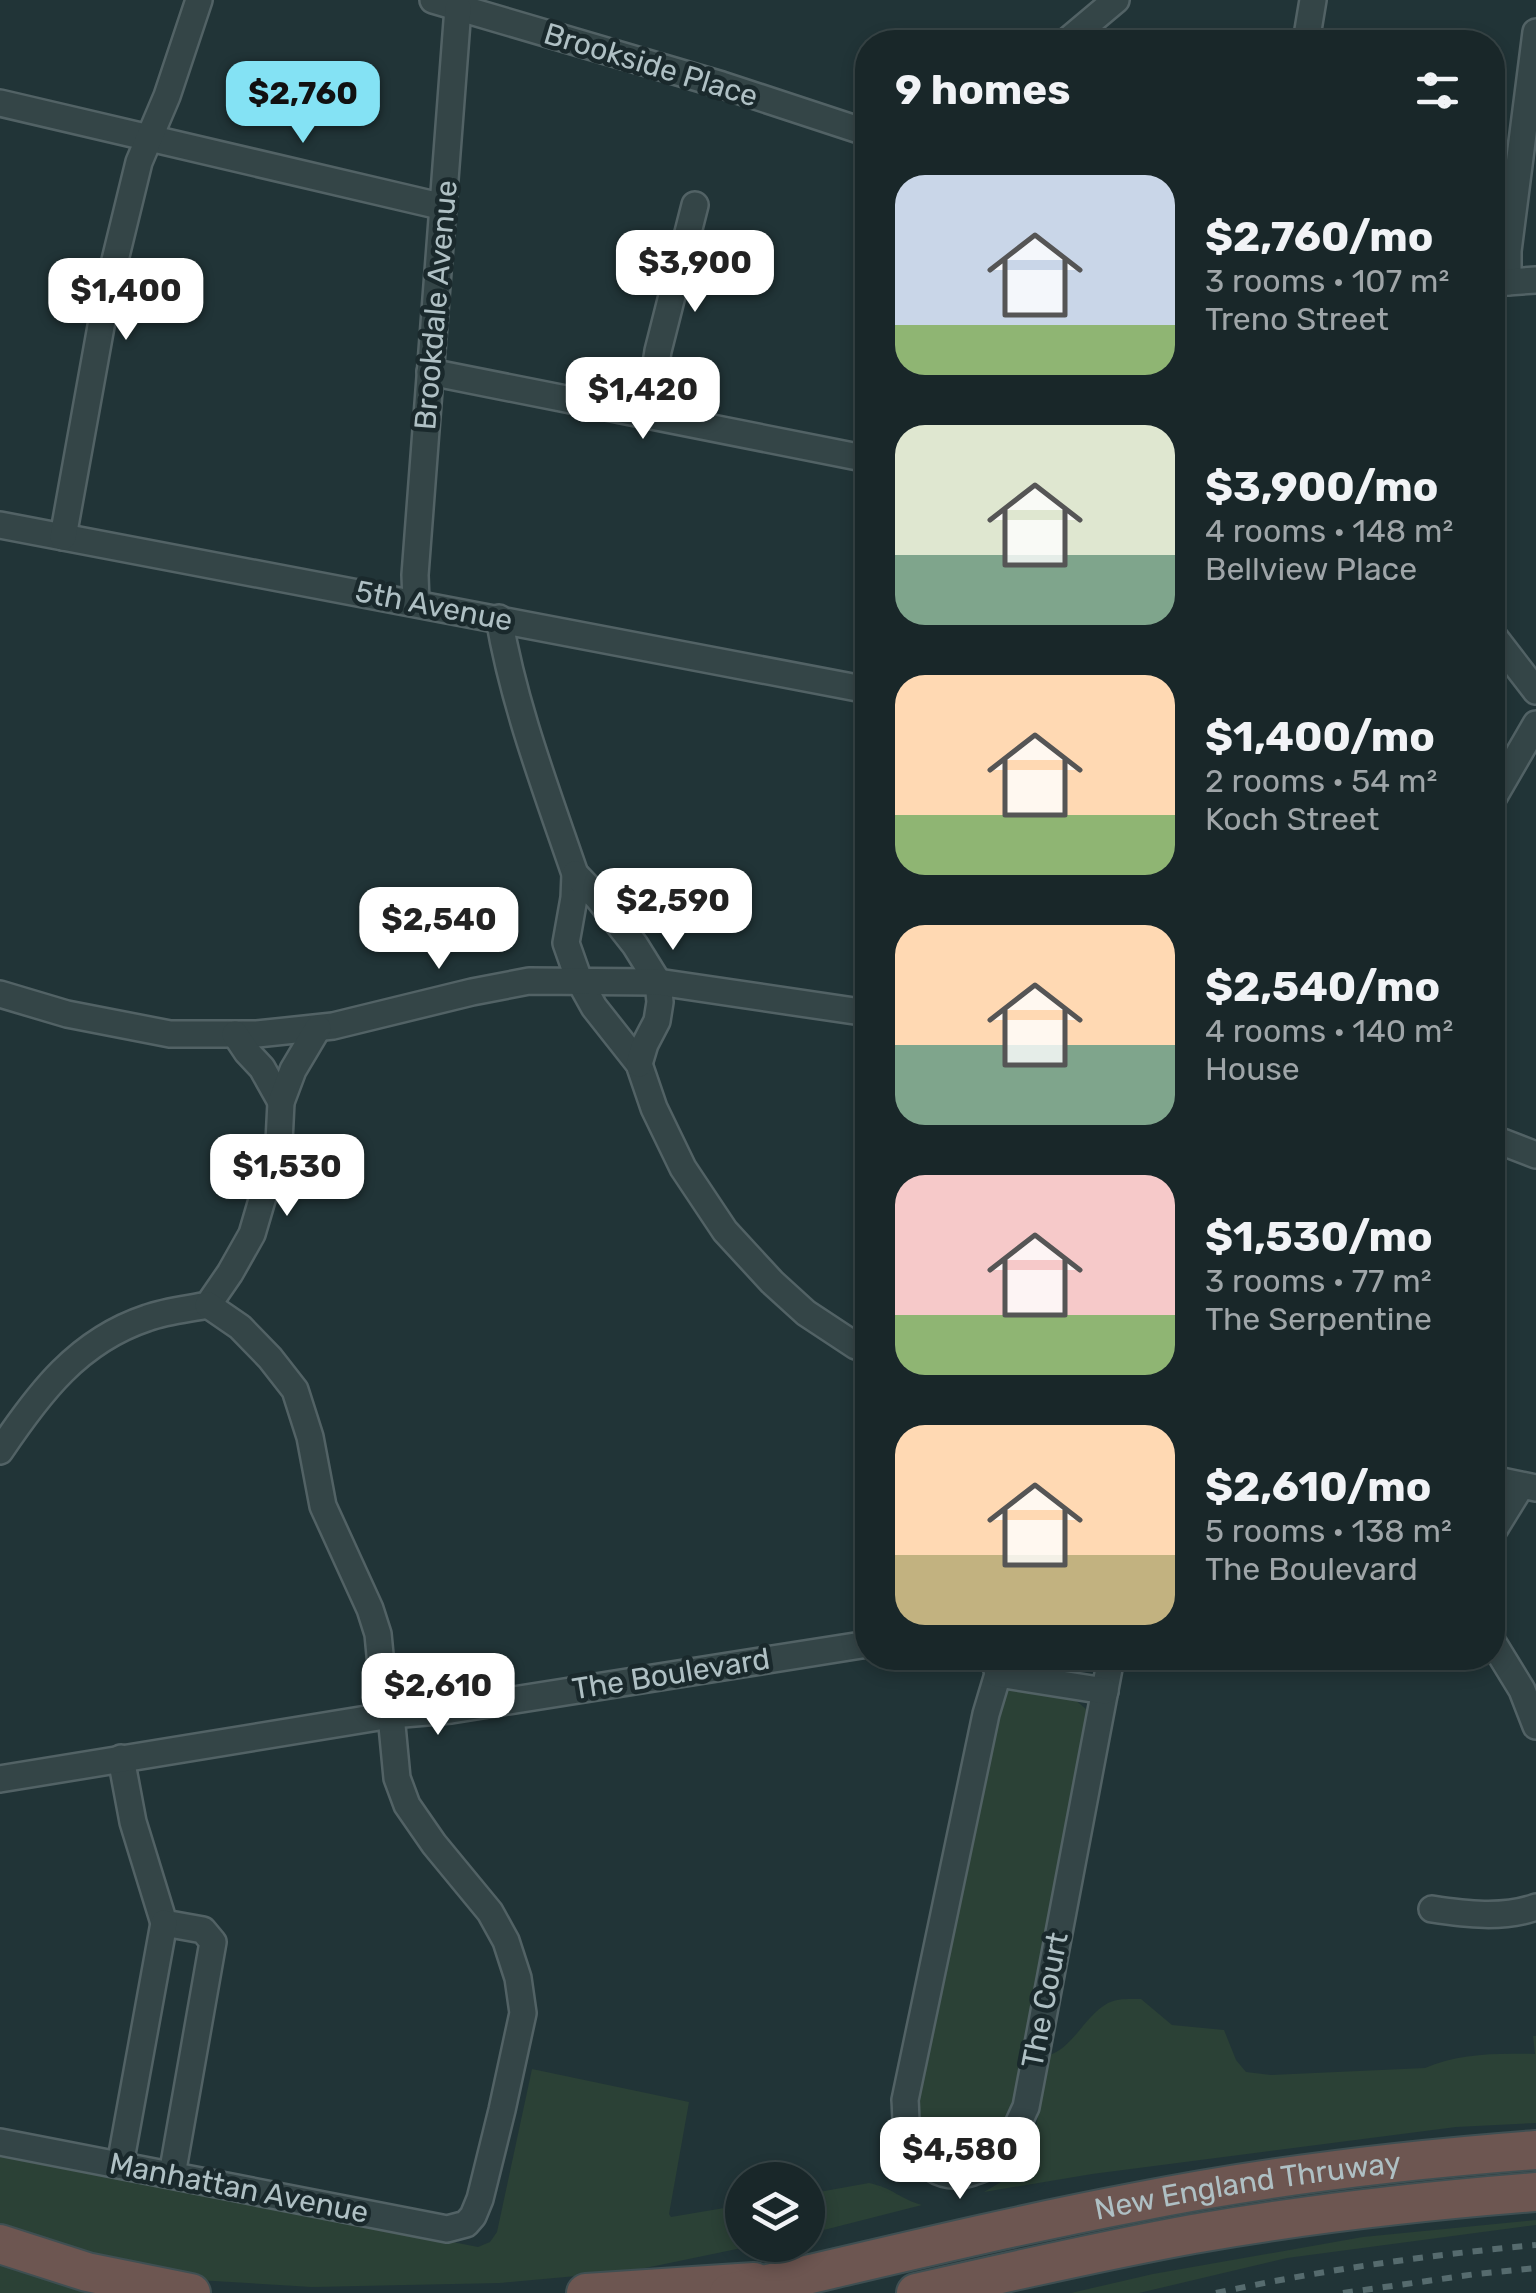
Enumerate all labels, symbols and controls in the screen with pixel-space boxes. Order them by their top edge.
street label: Brookside Place [540,15,762,115]
pin: $2,760 [222,61,384,146]
icon: filters [1410,63,1465,118]
text: 9 homes [895,65,1070,115]
text: $2,760 [248,74,358,112]
street label: Brookdale Avenue [407,179,465,431]
text: $2,760/mo [1205,212,1433,262]
icon: home [975,215,1095,335]
pin: $3,900 [614,230,776,315]
text: $3,900 [638,243,752,281]
pin: $1,400 [45,258,207,343]
text: 3 rooms · 107 m² [1205,262,1449,300]
text: $1,400 [70,271,182,309]
text: Treno Street [1205,300,1389,338]
pin: $1,420 [562,357,724,442]
text: $1,420 [588,370,698,408]
text: $3,900/mo [1205,462,1438,512]
icon: home [975,465,1095,585]
text: 4 rooms · 148 m² [1205,512,1453,550]
text: Bellview Place [1205,550,1417,588]
street label: 5th Avenue [352,573,516,639]
text: $1,400/mo [1205,712,1435,762]
icon: home [975,715,1095,835]
text: 2 rooms · 54 m² [1205,762,1437,800]
text: Koch Street [1205,800,1379,838]
pin: $2,590 [592,868,754,953]
text: $2,590 [616,881,730,919]
pin: $2,540 [358,887,520,972]
text: $2,540 [381,900,497,938]
text: $2,540/mo [1205,962,1440,1012]
icon: home [975,965,1095,1085]
text: 4 rooms · 140 m² [1205,1012,1453,1050]
text: House [1205,1050,1300,1088]
pin: $1,530 [206,1134,368,1219]
text: $1,530 [232,1147,342,1185]
text: $1,530/mo [1205,1212,1433,1262]
icon: home [975,1215,1095,1335]
text: 3 rooms · 77 m² [1205,1262,1432,1300]
text: The Serpentine [1205,1300,1432,1338]
text: $2,610/mo [1205,1462,1431,1512]
icon: home [975,1465,1095,1585]
text: 5 rooms · 138 m² [1205,1512,1452,1550]
text: The Boulevard [1205,1550,1418,1588]
street label: The Boulevard [570,1641,772,1707]
pin: $2,610 [357,1653,519,1738]
text: $2,610 [384,1666,492,1704]
street label: The Court [1014,1929,1076,2071]
pin: $4,580 [879,2117,1041,2202]
text: $4,580 [902,2130,1018,2168]
street label: New England Thruway [1091,2144,1403,2228]
street label: Manhattan Avenue [106,2145,372,2231]
map controls [725,2162,825,2262]
button: layers [725,2162,825,2262]

